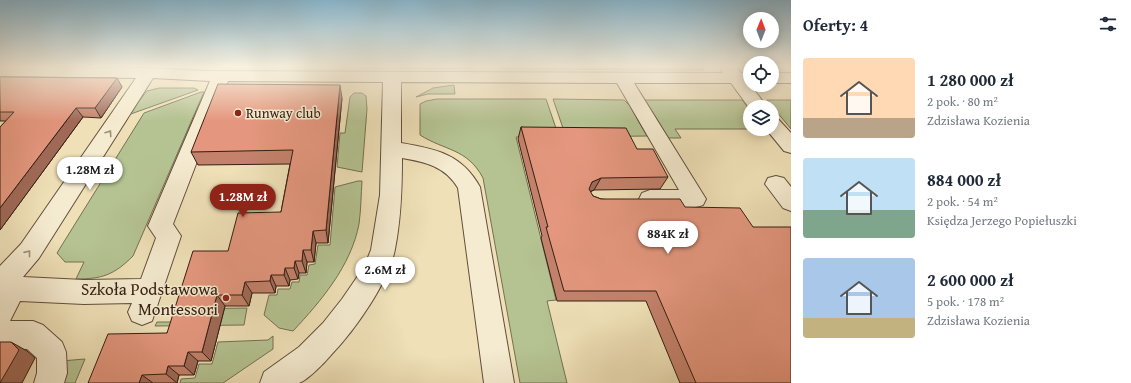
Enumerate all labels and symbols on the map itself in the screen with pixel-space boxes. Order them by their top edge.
north arrow [743,12,779,48]
place label: Runway club [246,103,321,123]
marker: Runway club [233,108,243,118]
one-way arrow [104,131,111,138]
pin: 1.28M zł [49,157,131,191]
pin: 1.28M zł [202,184,284,218]
pin: 884K zł [631,221,705,255]
one-way arrow [23,250,30,257]
pin: 2.6M zł [348,257,422,291]
place label: Szkoła Podstawowa Montessori [81,276,218,321]
marker: Szkoła Podstawowa Montessori [221,293,231,303]

